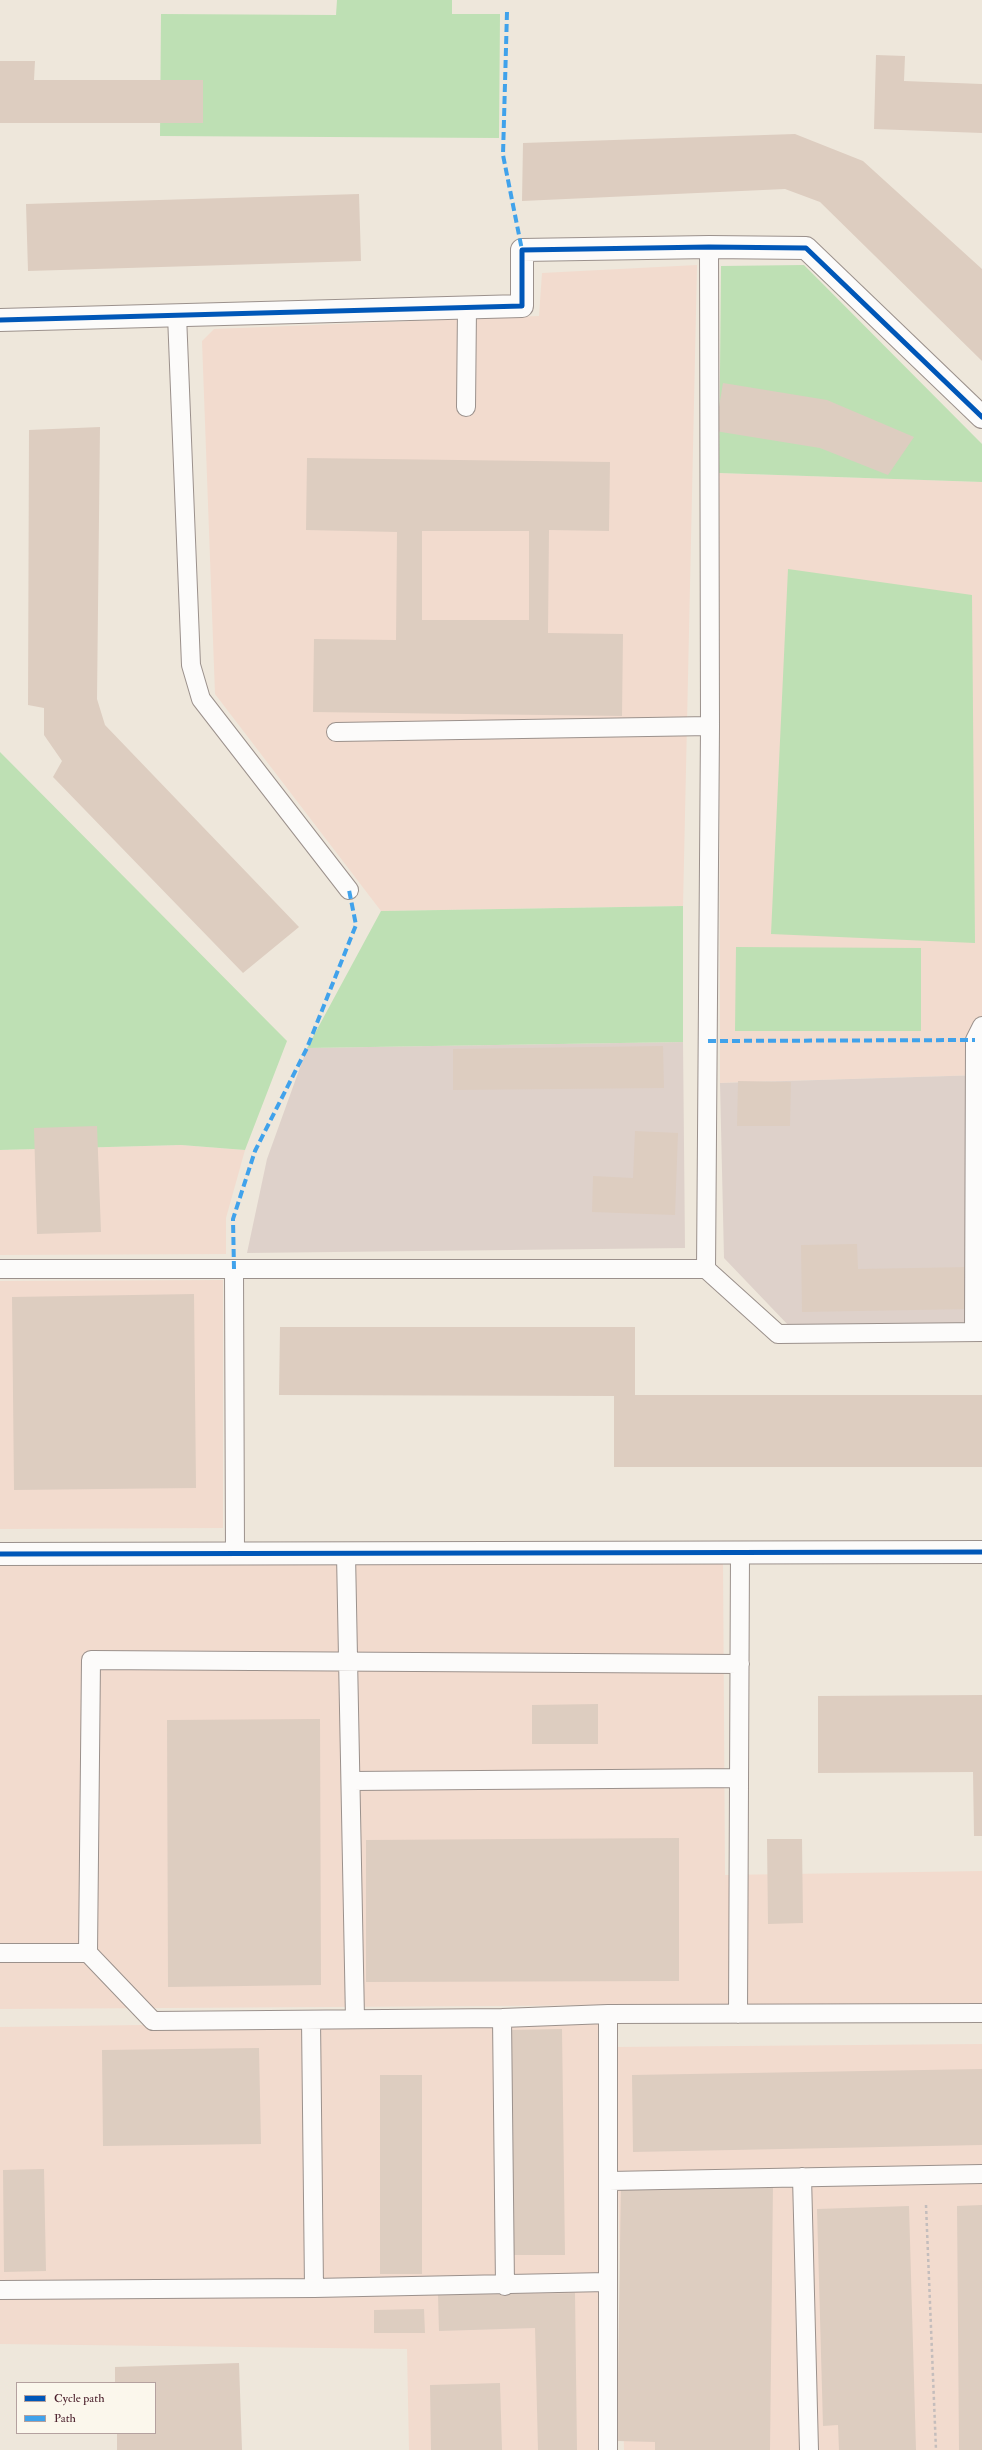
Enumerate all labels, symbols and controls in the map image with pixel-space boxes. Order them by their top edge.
legend [16,2382,156,2434]
text: Cycle path [54,2391,104,2406]
text: Path [54,2411,76,2426]

